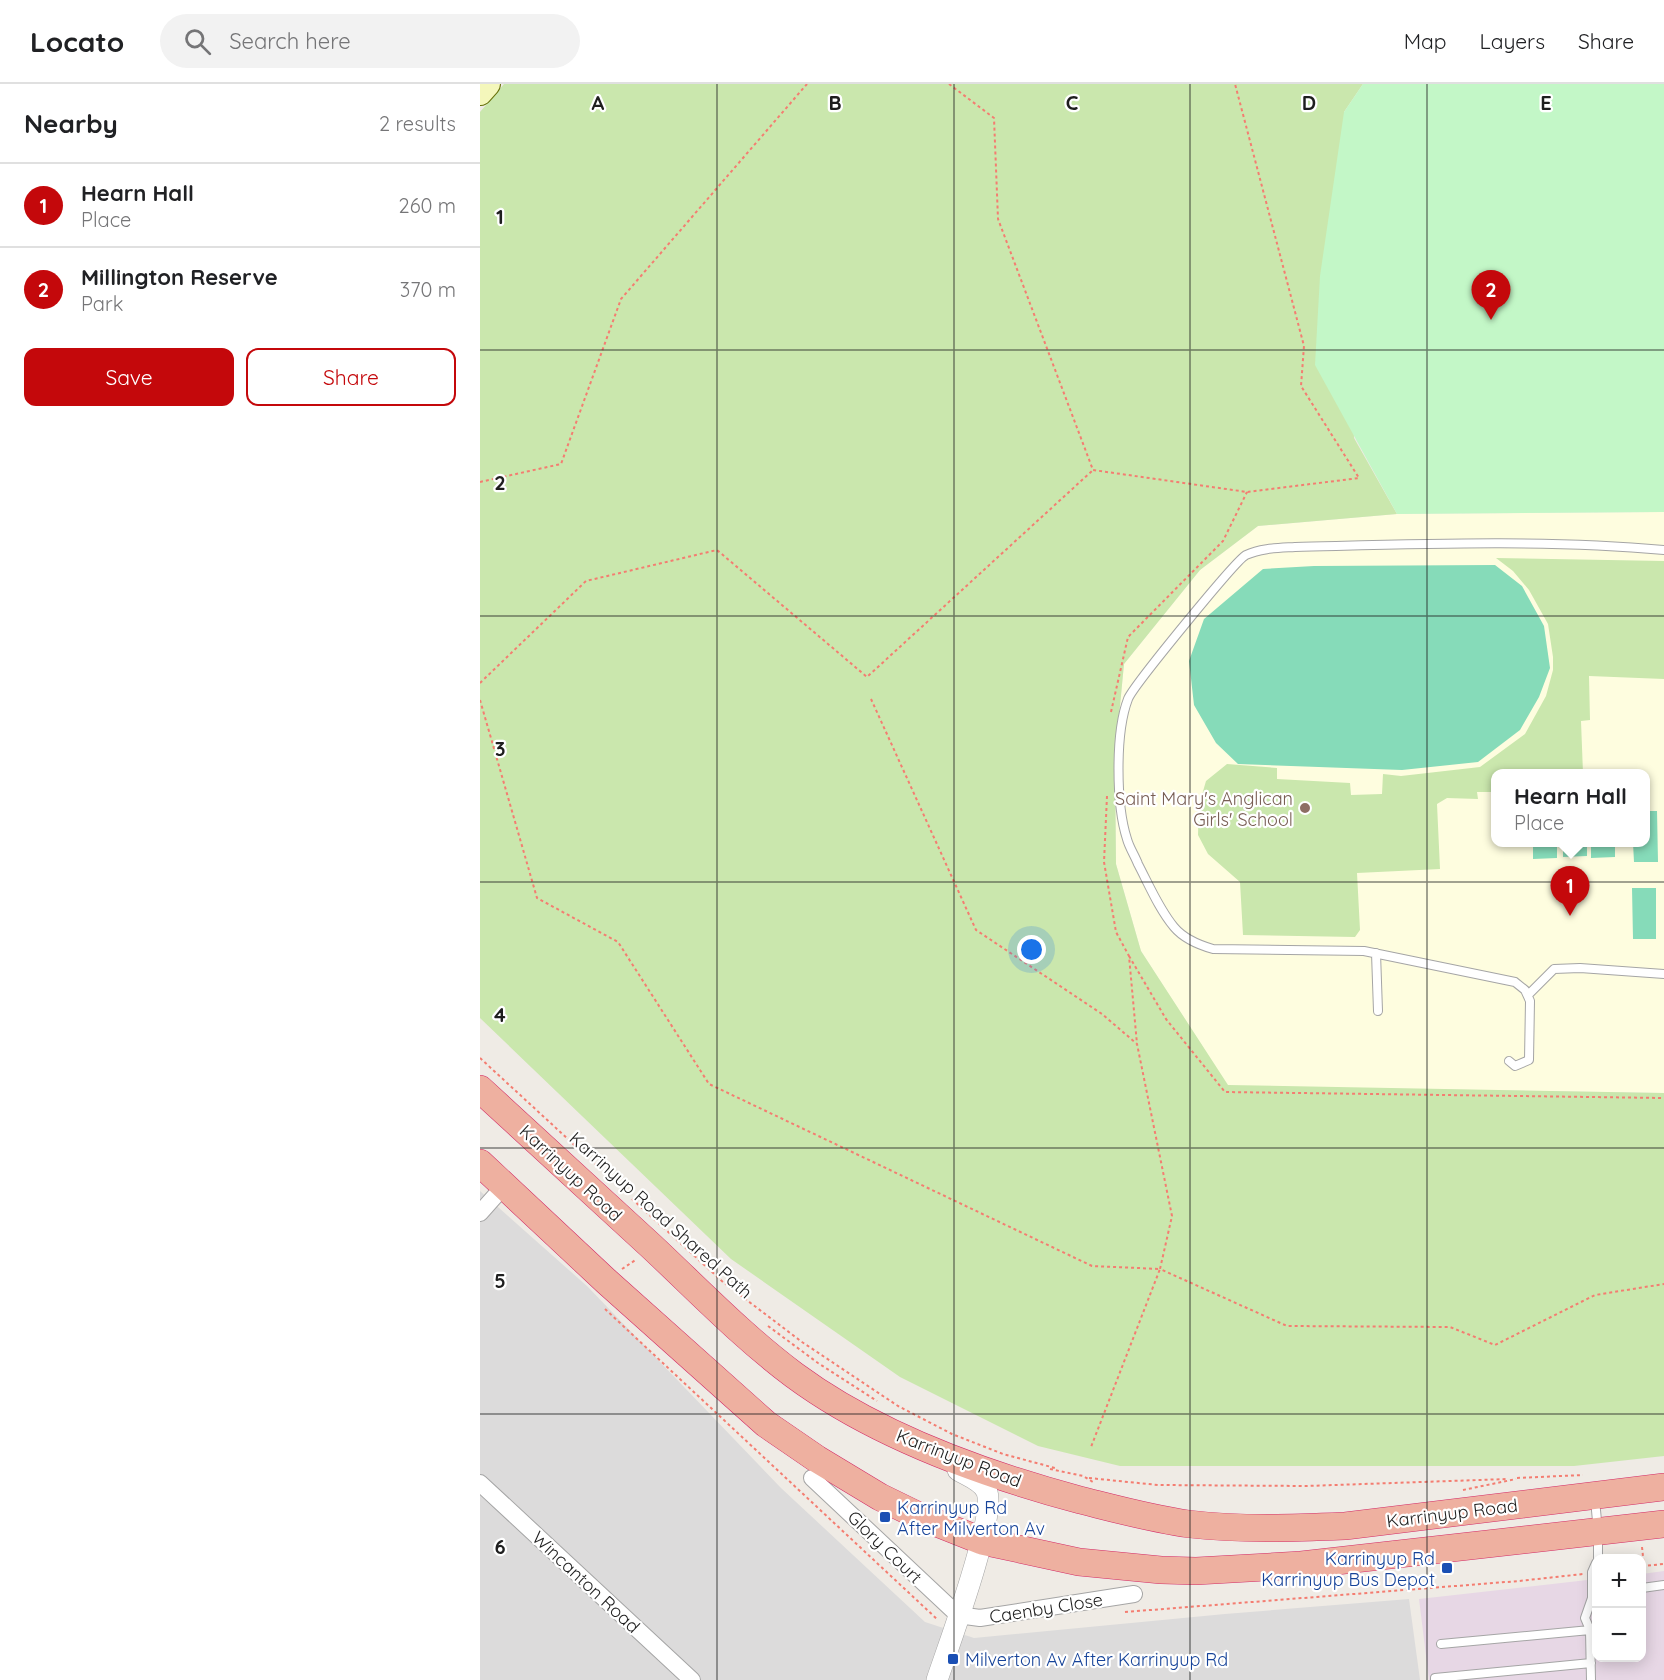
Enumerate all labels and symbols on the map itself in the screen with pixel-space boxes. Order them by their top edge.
text: A [592,90,605,115]
text: B [828,90,842,115]
text: C [1066,90,1079,115]
text: D [1302,90,1316,115]
text: E [1540,90,1552,115]
text: 1 [496,204,504,229]
pin: 2 [1472,270,1510,320]
text: 2 [494,470,506,495]
text: 3 [495,736,505,761]
place label: Saint Mary's Anglican Girls' School [1115,787,1293,831]
marker: Saint Mary's Anglican Girls' School [1298,801,1312,815]
pin: 1 [1550,866,1590,916]
your location [1017,935,1046,964]
text: 4 [494,1002,506,1027]
street label: Karrinyup Road [515,1120,627,1226]
street label: Karrinyup Road Shared Path [565,1127,757,1303]
text: 5 [494,1268,506,1293]
street label: Karrinyup Road [893,1424,1025,1492]
street label: Karrinyup Road [1385,1494,1519,1532]
place label: Karrinyup Rd After Milverton Av [897,1496,1045,1540]
street label: Glory Court [843,1506,927,1588]
marker: Karrinyup Rd After Milverton Av [878,1510,892,1524]
street label: Wincanton Road [527,1526,645,1638]
text: 6 [494,1534,506,1559]
place label: Karrinyup Rd Karrinyup Bus Depot [1261,1547,1435,1591]
marker: Karrinyup Rd Karrinyup Bus Depot [1440,1561,1454,1575]
street label: Caenby Close [988,1588,1104,1628]
place label: Milverton Av After Karrinyup Rd [965,1648,1228,1671]
marker: Milverton Av After Karrinyup Rd [946,1652,960,1666]

